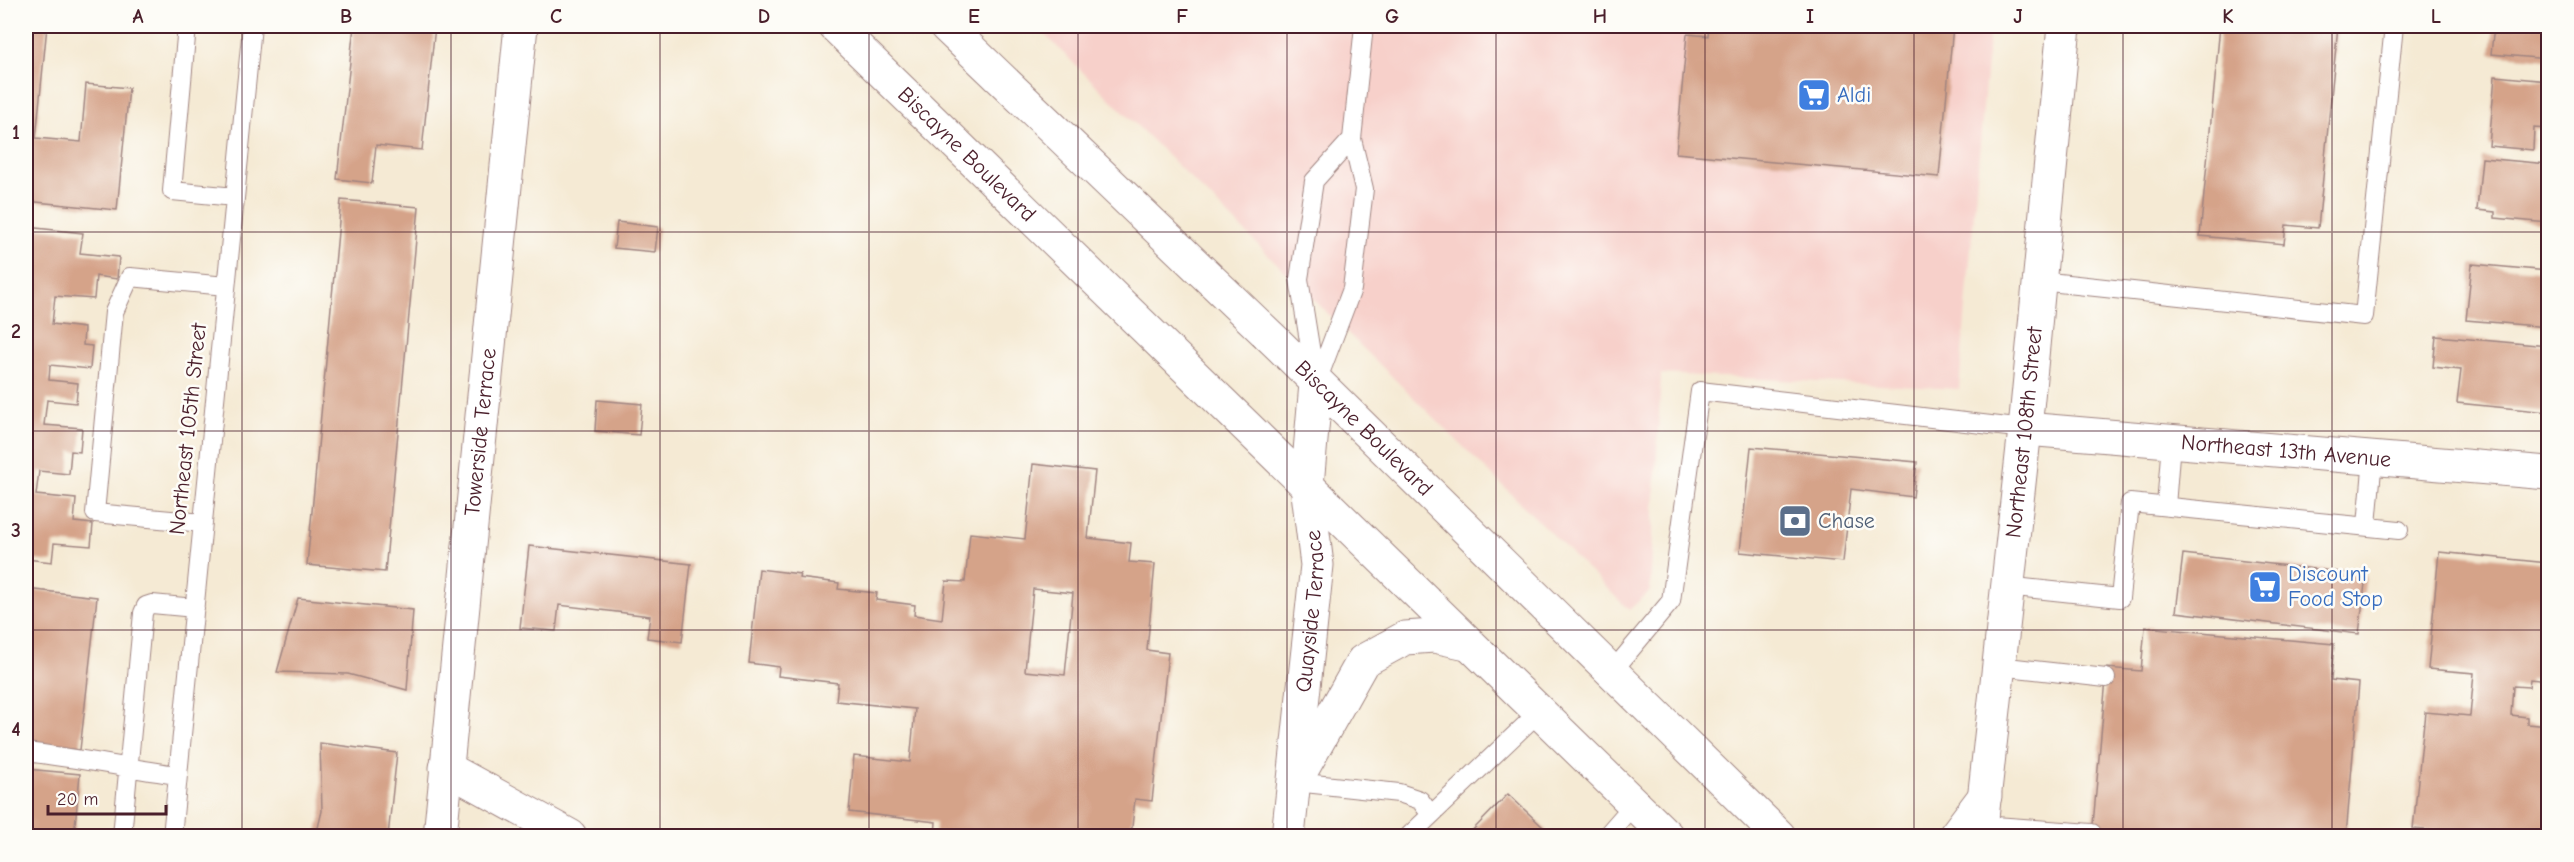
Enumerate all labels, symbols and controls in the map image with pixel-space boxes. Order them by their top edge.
text: A [132,5,144,28]
text: B [340,5,352,28]
text: C [550,5,562,28]
text: D [758,5,770,28]
text: E [968,5,980,28]
text: F [1176,5,1188,28]
text: G [1385,5,1399,28]
text: H [1593,5,1607,28]
text: I [1806,5,1814,28]
text: J [2013,5,2023,28]
text: K [2222,5,2234,28]
text: L [2431,5,2441,28]
supermarket icon: Aldi [1796,77,1832,113]
street label: Biscayne Boulevard [892,81,1041,227]
place label: Aldi [1837,82,1871,108]
text: 1 [12,121,20,144]
text: 2 [11,320,21,343]
street label: Northeast 105th Street [164,321,212,536]
street label: Northeast 108th Street [2000,325,2048,539]
street label: Towerside Terrace [459,347,502,517]
street label: Biscayne Boulevard [1290,355,1438,501]
street label: Northeast 13th Avenue [2180,429,2392,473]
bank icon: Chase [1777,503,1813,539]
place label: Chase [1818,508,1875,534]
text: 3 [11,519,21,542]
street label: Quayside Terrace [1290,529,1330,694]
place label: Discount Food Stop [2288,561,2383,612]
supermarket icon: Discount Food Stop [2247,569,2283,605]
text: 4 [11,718,21,741]
scale bar [48,778,166,816]
text: 20 m [57,789,98,810]

